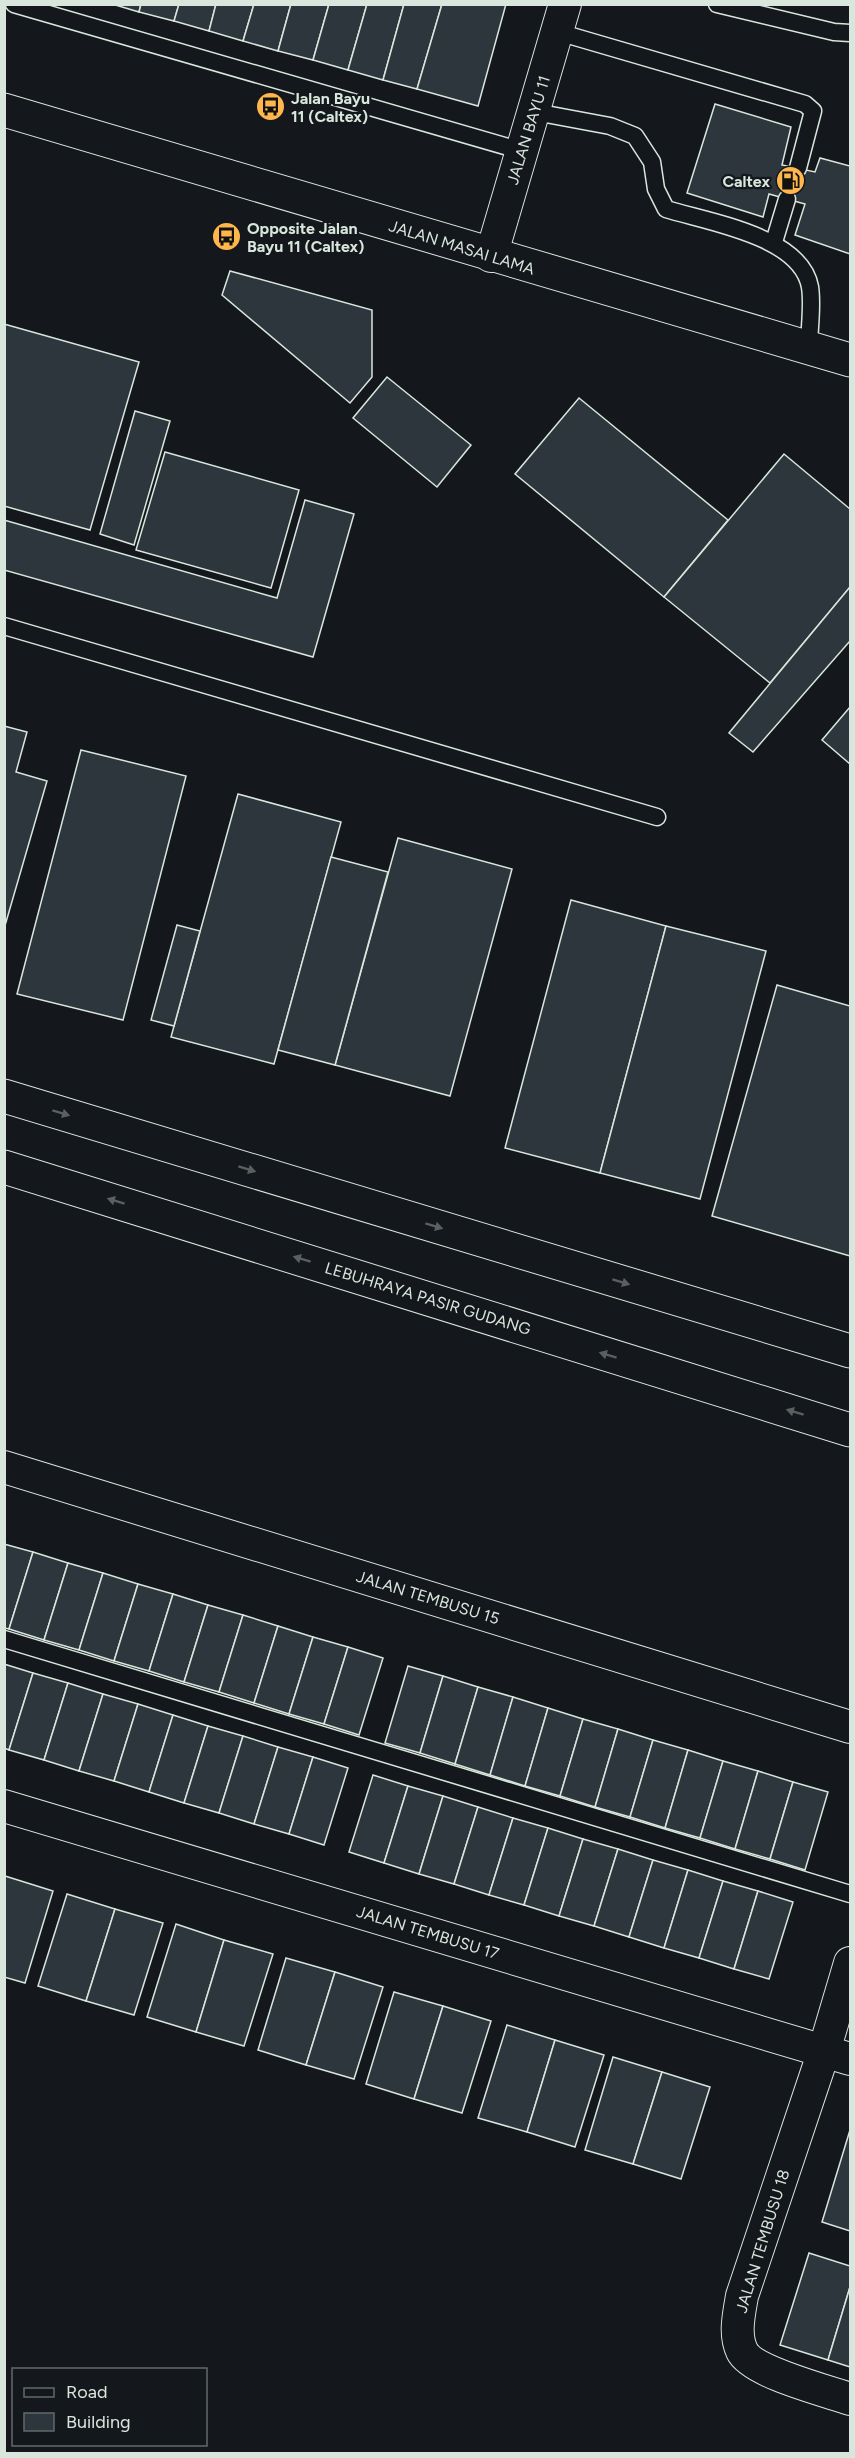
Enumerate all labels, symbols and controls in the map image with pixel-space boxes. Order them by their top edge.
street label: JALAN BAYU 11 [503,73,554,187]
place label: Jalan Bayu 11 (Caltex) [291,89,370,126]
bus stop icon: Jalan Bayu 11 (Caltex) [254,91,286,123]
fuel station icon: Caltex [775,165,807,197]
place label: Caltex [722,172,770,191]
street label: JALAN MASAI LAMA [387,216,537,279]
place label: Opposite Jalan Bayu 11 (Caltex) [247,219,364,256]
bus stop icon: Opposite Jalan Bayu 11 (Caltex) [210,221,242,253]
one-way arrow [52,1109,70,1118]
one-way arrow [238,1165,256,1174]
one-way arrow [107,1196,125,1206]
one-way arrow [425,1221,443,1231]
one-way arrow [293,1254,311,1263]
street label: LEBUHRAYA PASIR GUDANG [323,1258,533,1339]
one-way arrow [612,1278,630,1287]
one-way arrow [599,1349,617,1359]
one-way arrow [786,1407,804,1416]
street label: JALAN TEMBUSU 15 [354,1567,502,1628]
street label: JALAN TEMBUSU 17 [354,1902,502,1963]
street label: JALAN TEMBUSU 18 [732,2167,793,2315]
legend [12,2368,207,2446]
text: Road [66,2381,107,2403]
text: Building [66,2411,131,2433]

